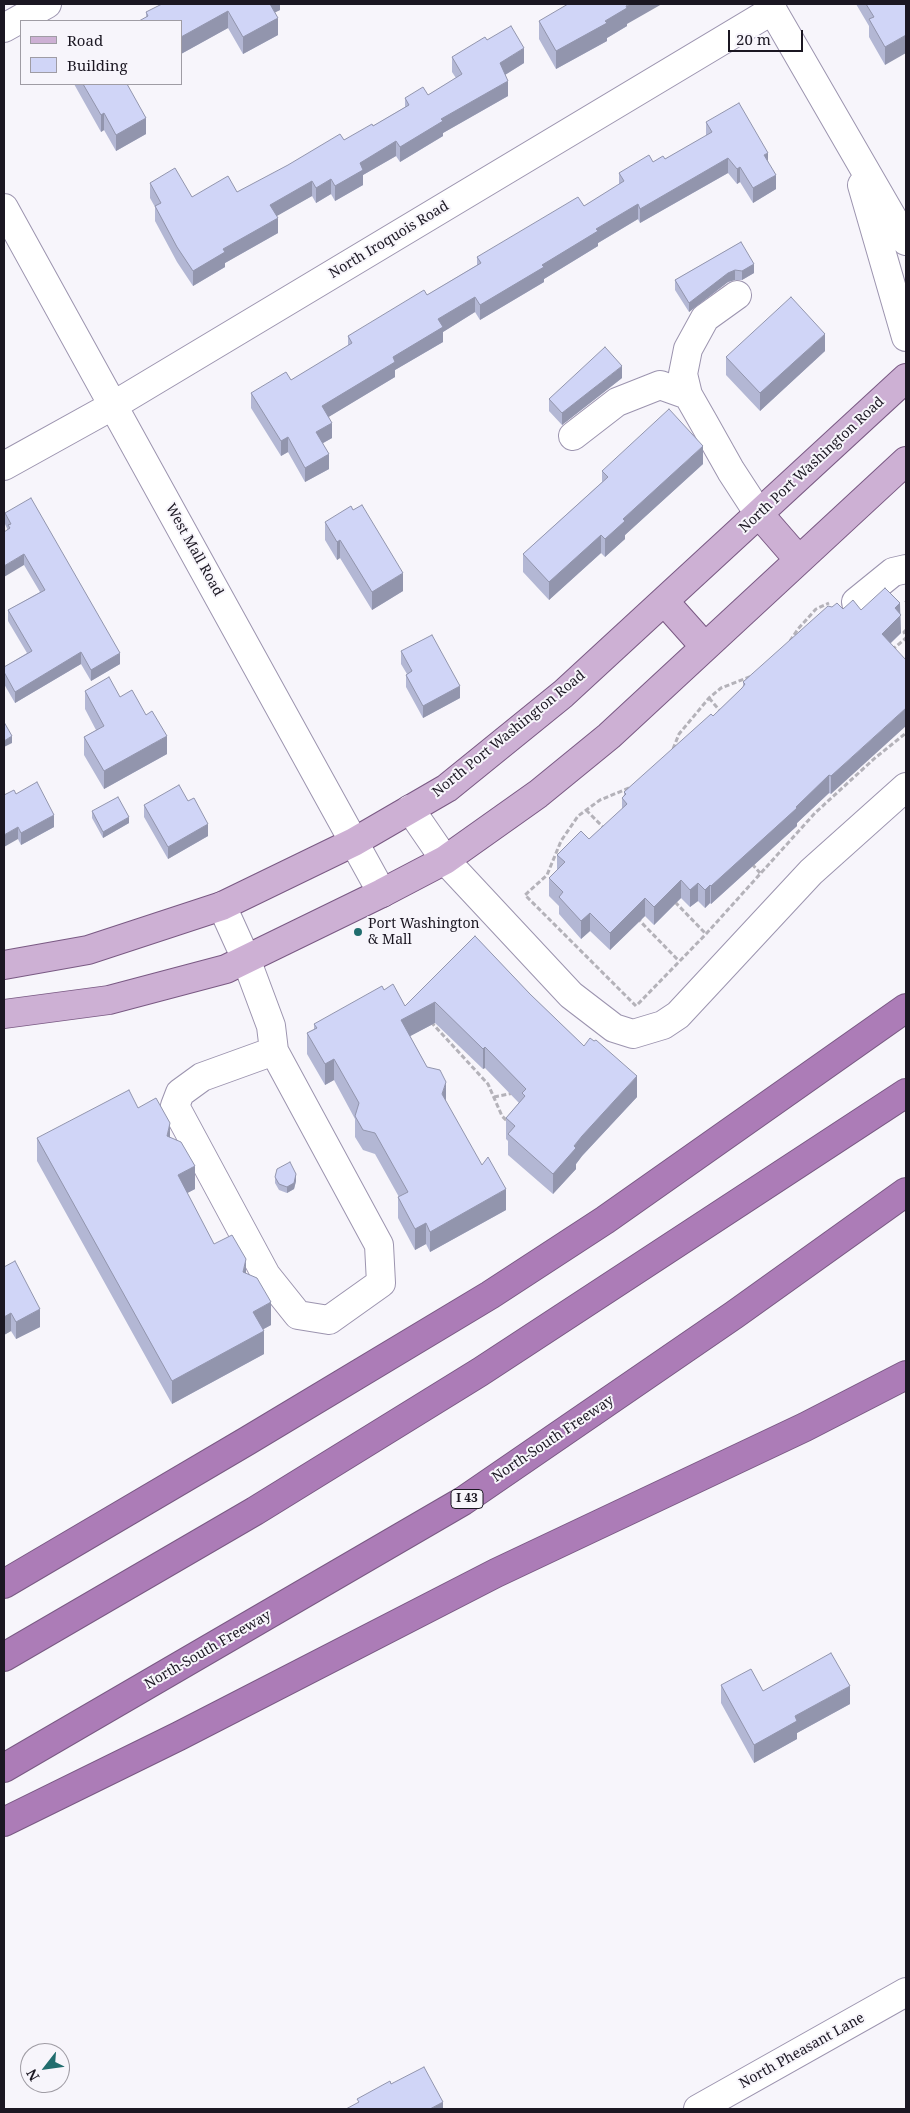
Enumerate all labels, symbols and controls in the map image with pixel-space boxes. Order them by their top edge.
legend [20,20,182,85]
scale bar [730,20,805,52]
text: 20 m [736,29,771,49]
text: Road [67,30,103,50]
text: Building [67,55,128,75]
street label: North Iroquois Road [326,198,452,282]
street label: North Port Washington Road [736,393,888,537]
street label: West Mall Road [162,501,226,599]
street label: North Port Washington Road [429,667,589,801]
place label: Port Washington & Mall [368,916,480,949]
marker: Port Washington & Mall [352,926,364,938]
street label: North-South Freeway [489,1392,617,1486]
road number: I 43 [451,1490,483,1508]
street label: North-South Freeway [142,1607,274,1693]
street label: North Pheasant Lane [737,2010,867,2092]
north arrow [20,2043,70,2093]
text: N [21,2066,43,2085]

